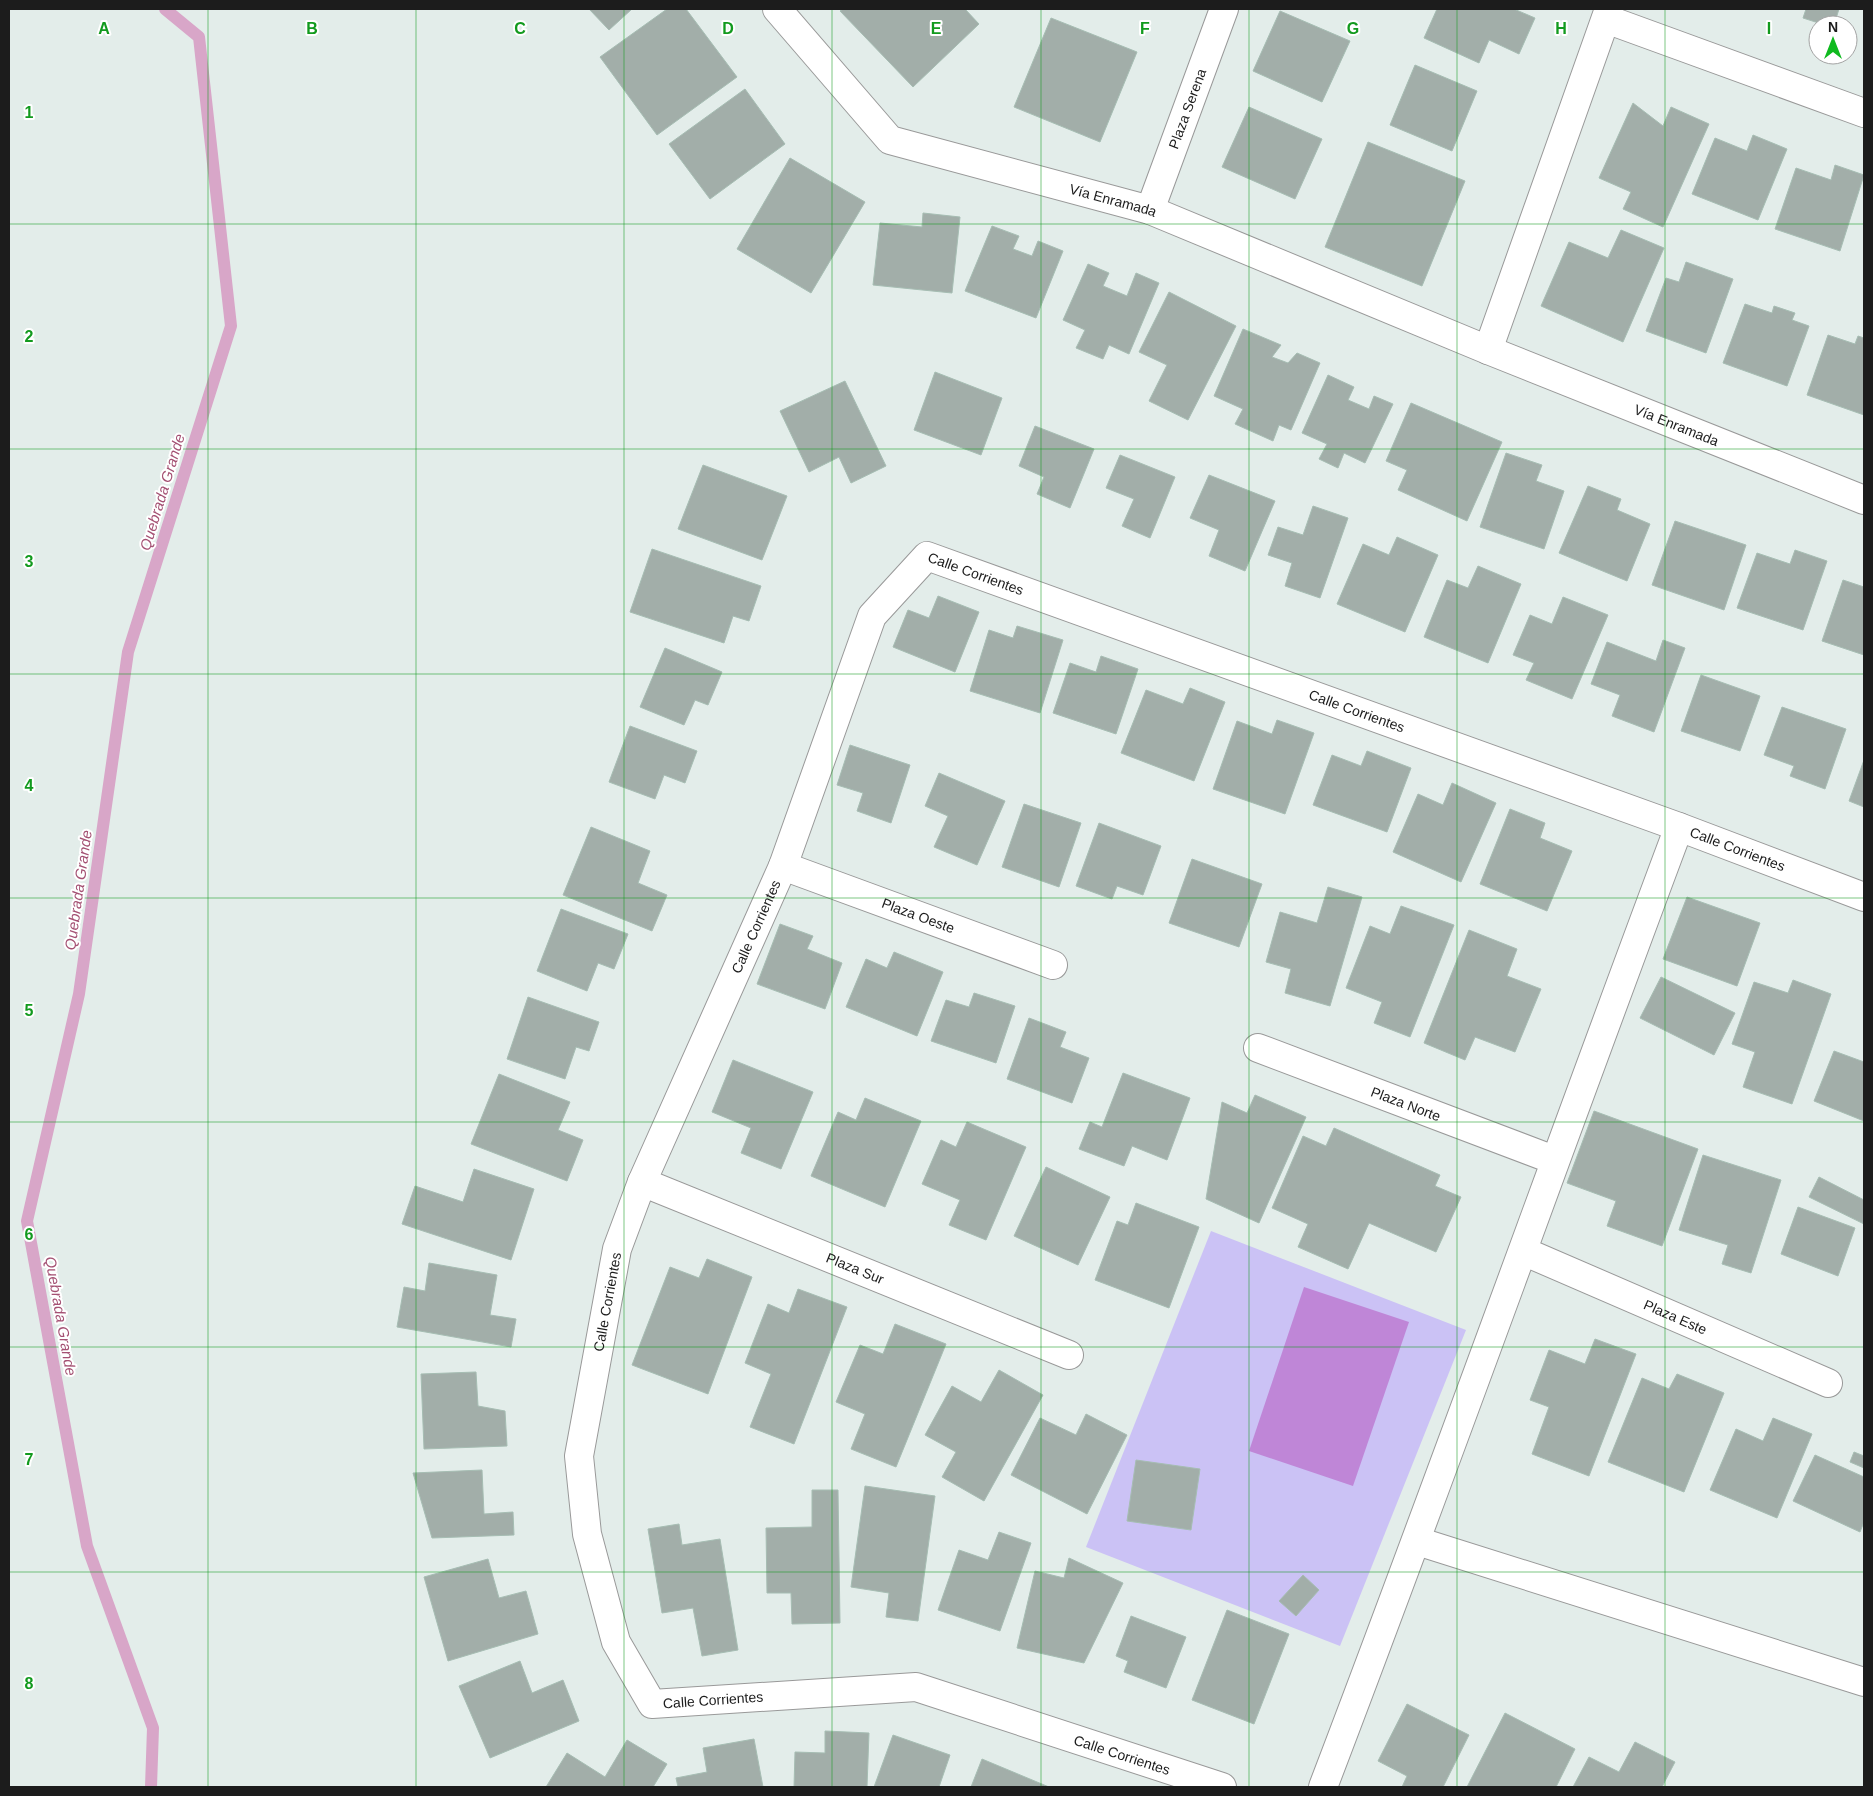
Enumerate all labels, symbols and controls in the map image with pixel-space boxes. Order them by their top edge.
north arrow [1808,15,1858,65]
text: N [1828,19,1838,35]
text: A [98,20,110,37]
text: B [306,20,318,37]
text: C [514,20,526,37]
text: D [722,20,734,37]
text: E [931,20,942,37]
text: F [1140,20,1150,37]
text: G [1347,20,1359,37]
text: H [1555,20,1567,37]
text: I [1767,20,1771,37]
street label: Plaza Serena [1165,66,1209,151]
text: 1 [25,104,34,121]
street label: Vía Enramada [1068,181,1159,220]
text: 2 [25,328,34,345]
street label: Vía Enramada [1632,401,1721,449]
water label: Quebrada Grande [136,432,188,552]
street label: Calle Corrientes [926,549,1026,598]
text: 3 [25,553,34,570]
street label: Calle Corrientes [1307,686,1407,735]
text: 4 [25,777,34,794]
street label: Calle Corrientes [1688,824,1787,874]
water label: Quebrada Grande [61,829,95,951]
street label: Calle Corrientes [728,877,784,976]
street label: Plaza Oeste [880,895,957,936]
text: 5 [25,1002,34,1019]
street label: Plaza Norte [1369,1083,1443,1124]
text: 6 [25,1226,34,1243]
street label: Plaza Sur [824,1250,887,1287]
street label: Calle Corrientes [590,1251,624,1353]
water label: Quebrada Grande [42,1255,80,1377]
street label: Plaza Este [1641,1296,1709,1338]
text: 7 [25,1451,34,1468]
text: 8 [25,1675,34,1692]
street label: Calle Corrientes [662,1689,764,1711]
street label: Calle Corrientes [1072,1732,1172,1778]

